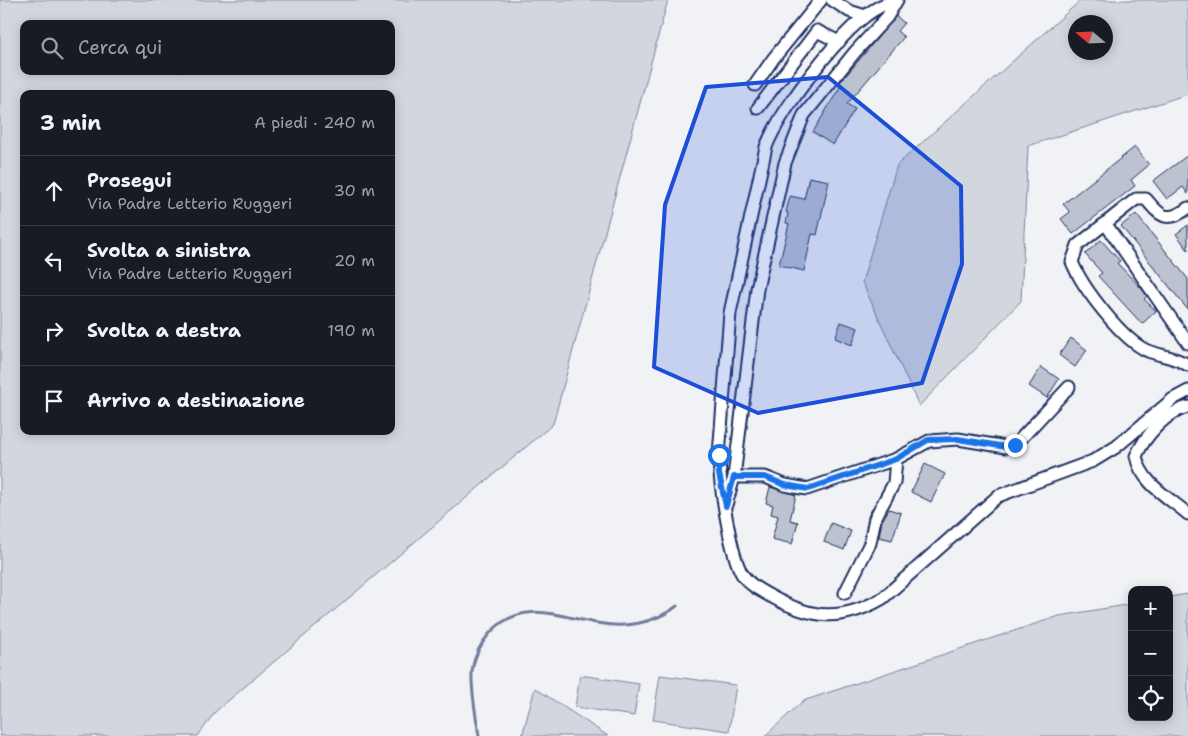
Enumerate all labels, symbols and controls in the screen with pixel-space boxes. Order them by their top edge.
north arrow [1068,15,1113,60]
search box [20,20,395,75]
icon: search [38,34,66,62]
text: Cerca qui [78,35,162,60]
text: 3 min [40,109,101,137]
text: A piedi · 240 m [254,112,375,133]
text: Prosegui [87,168,172,193]
icon: ahead [40,177,68,205]
text: 30 m [334,180,375,201]
text: Via Padre Letterio Ruggeri [87,193,292,214]
text: Svolta a sinistra [87,238,250,263]
icon: left [40,247,68,275]
text: 20 m [334,250,375,271]
text: Via Padre Letterio Ruggeri [87,263,292,284]
icon: right [40,317,68,345]
text: Svolta a destra [87,318,241,343]
text: 190 m [328,320,375,341]
icon: arrive [40,387,68,415]
text: Arrivo a destinazione [87,388,305,413]
route end [1004,434,1027,457]
route start [708,444,731,467]
map controls [1128,586,1173,721]
button: + [1128,586,1173,631]
button: − [1128,631,1173,676]
button: locate [1128,676,1173,721]

